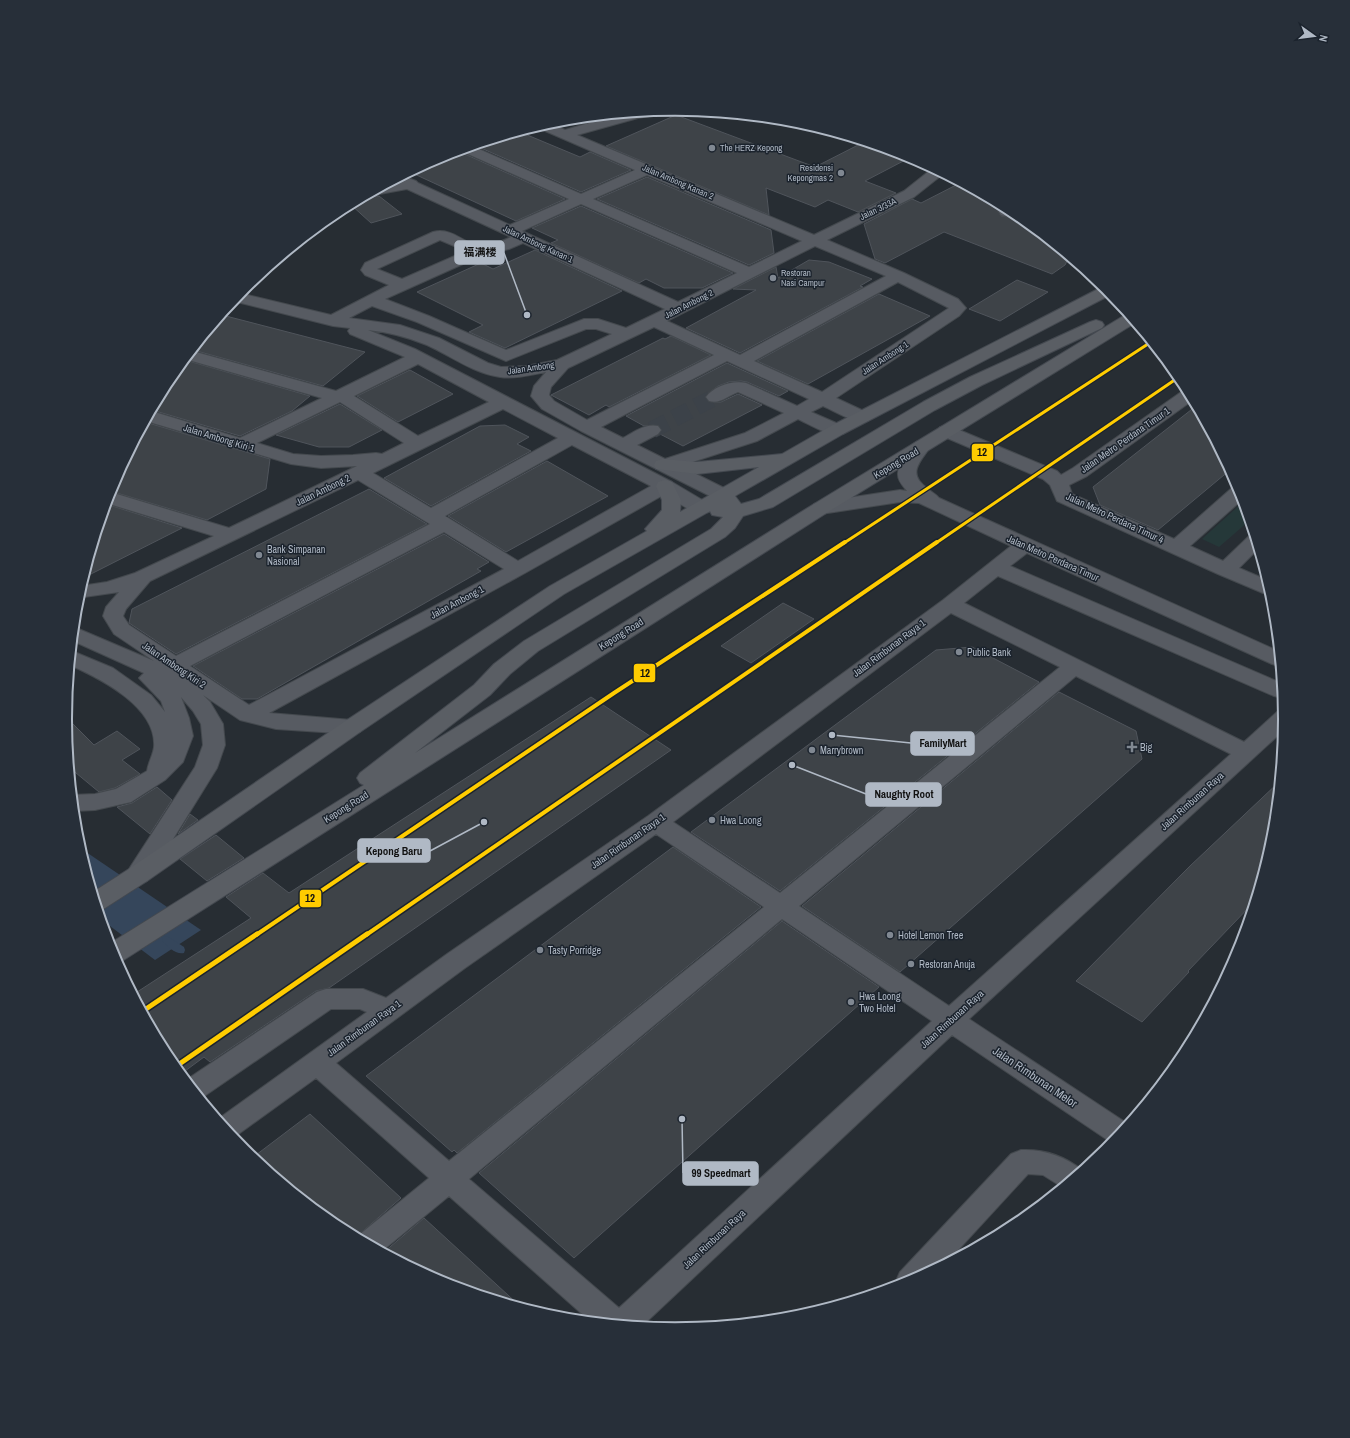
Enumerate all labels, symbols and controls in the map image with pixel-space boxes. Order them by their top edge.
north arrow [1294,16,1334,56]
text: N [1316,34,1331,43]
place label: The HERZ Kepong [720,142,783,154]
marker: The HERZ Kepong [707,143,717,153]
street label: Jalan Ambong Kanan 2 [641,162,715,202]
place label: Residensi Kepongmas 2 [787,162,833,184]
marker: Residensi Kepongmas 2 [836,168,846,178]
street label: Jalan 3/33A [858,195,898,223]
street label: Jalan Ambong Kanan 1 [501,222,575,266]
callout: 福满楼 [455,241,504,264]
text: 福满楼 [464,245,497,259]
place label: Restoran Nasi Campur [781,267,825,289]
marker: Restoran Nasi Campur [768,273,778,283]
street label: Jalan Ambong 2 [663,287,715,321]
street label: Jalan Ambong 1 [860,339,910,377]
street label: Jalan Ambong [507,359,556,377]
street label: Jalan Metro Perdana Timur 1 [1078,404,1173,476]
street label: Jalan Ambong Kiri 1 [182,421,257,455]
line badge: 12 [971,443,994,462]
street label: Kepong Road [871,445,921,481]
text: 12 [977,445,987,459]
street label: Jalan Ambong 2 [294,471,353,509]
street label: Jalan Metro Perdana Timur 4 [1064,490,1166,547]
street label: Jalan Metro Perdana Timur [1005,532,1101,584]
place label: Bank Simpanan Nasional [267,543,325,568]
marker: Bank Simpanan Nasional [254,550,264,560]
street label: Jalan Ambong 1 [428,582,486,622]
street label: Kepong Road [596,615,646,653]
street label: Jalan Rimbunan Raya 1 [850,616,928,680]
street label: Jalan Ambong Kiri 2 [140,639,209,691]
place label: Public Bank [967,646,1012,659]
marker: Public Bank [954,647,964,657]
line badge: 12 [633,663,656,683]
text: 12 [640,666,650,680]
callout: FamilyMart [911,732,974,755]
text: FamilyMart [919,736,967,750]
place label: Big [1140,741,1153,754]
marker: Big [1127,742,1137,752]
place label: Marrybrown [820,744,863,757]
marker: Marrybrown [807,745,817,755]
street label: Jalan Rimbunan Raya [1158,769,1227,833]
callout: Naughty Root [866,783,941,806]
text: Naughty Root [874,787,934,801]
street label: Kepong Road [321,788,371,826]
street label: Jalan Rimbunan Raya 1 [588,810,668,872]
place label: Hwa Loong [720,814,762,827]
marker: Hwa Loong [707,815,717,825]
callout: Kepong Baru [358,839,430,862]
text: Kepong Baru [366,844,422,858]
line badge: 12 [299,889,322,908]
text: 12 [305,891,315,905]
place label: Hotel Lemon Tree [898,929,964,942]
marker: Hotel Lemon Tree [885,930,895,940]
place label: Tasty Porridge [548,944,601,957]
marker: Tasty Porridge [535,945,545,955]
place label: Restoran Anuja [919,958,976,971]
marker: Restoran Anuja [906,959,916,969]
street label: Jalan Rimbunan Raya [918,987,987,1051]
place label: Hwa Loong Two Hotel [859,990,901,1015]
street label: Jalan Rimbunan Raya 1 [325,997,404,1059]
marker: Hwa Loong Two Hotel [846,997,856,1007]
street label: Jalan Rimbunan Melor [989,1043,1081,1112]
callout: 99 Speedmart [683,1162,758,1185]
text: 99 Speedmart [691,1166,751,1180]
street label: Jalan Rimbunan Raya [680,1206,748,1271]

